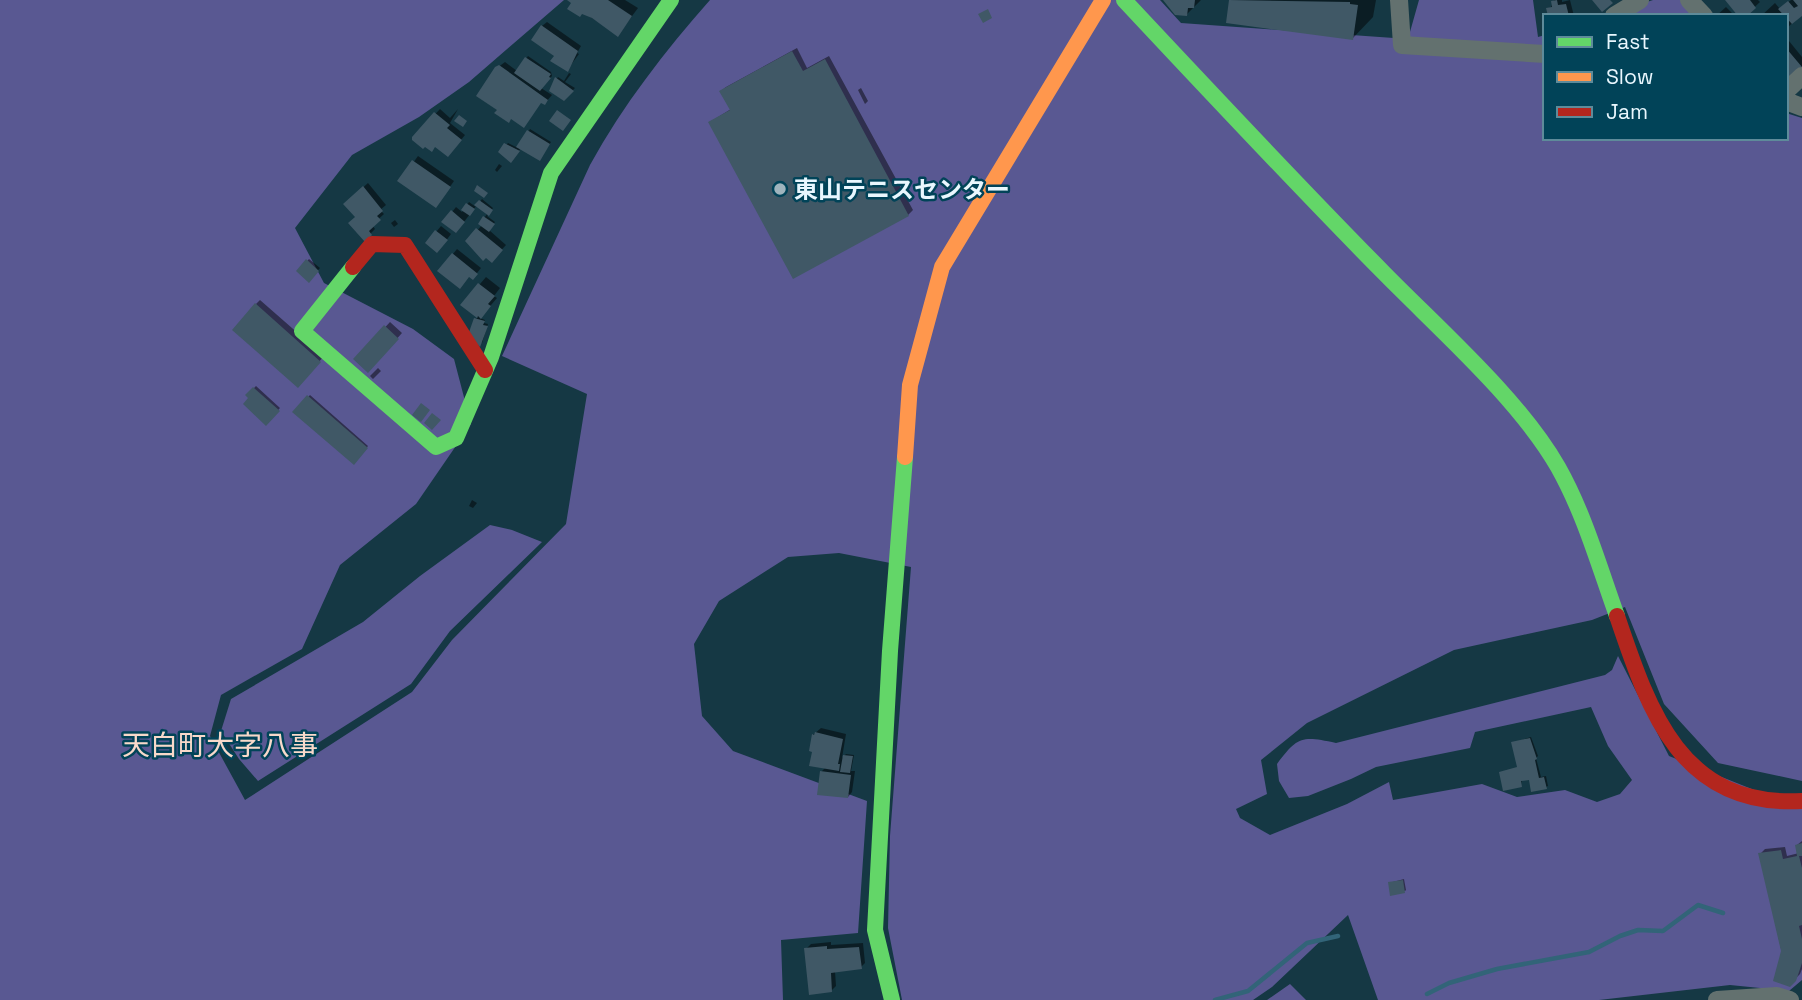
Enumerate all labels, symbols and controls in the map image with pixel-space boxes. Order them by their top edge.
legend [1543,14,1788,140]
text: Fast [1606,28,1650,55]
text: Slow [1606,63,1654,90]
text: Jam [1606,98,1648,125]
place label: 東山テニスセンター [794,174,1010,205]
marker: 東山テニスセンター [772,181,788,197]
district label: 天白町大字八事 [122,727,318,763]

